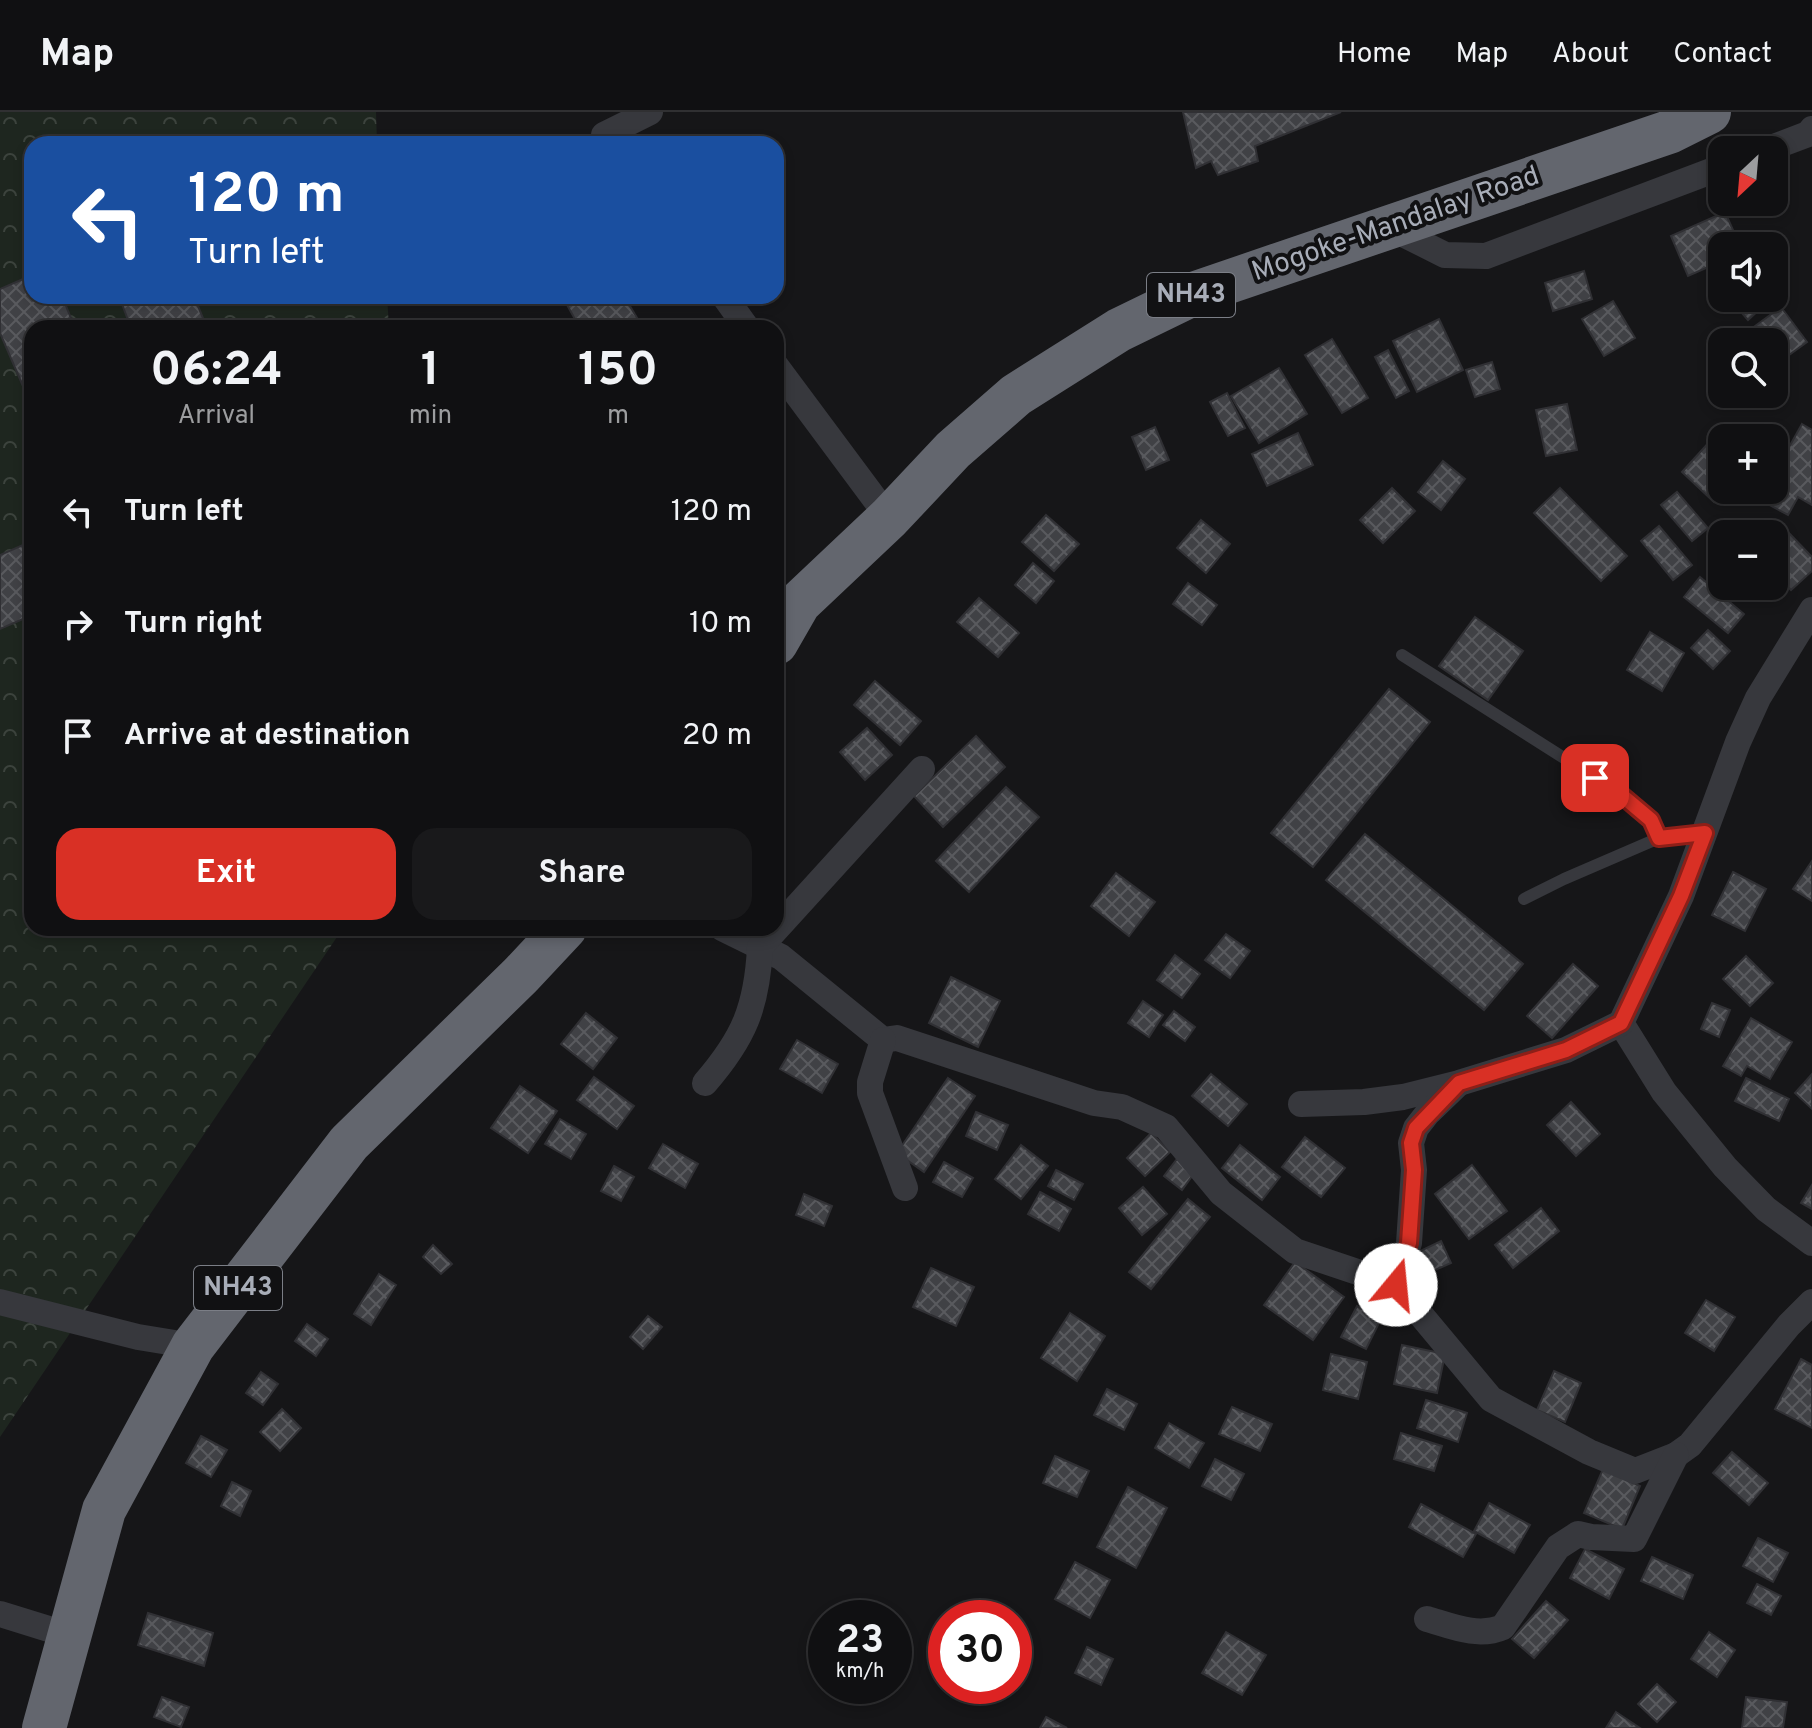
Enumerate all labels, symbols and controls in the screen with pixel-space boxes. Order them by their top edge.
text: Map [40,31,114,80]
text: Home [1337,37,1411,73]
text: Map [1455,37,1508,73]
text: About [1552,37,1629,73]
text: Contact [1673,37,1772,73]
north arrow [1708,136,1788,216]
map controls [1708,136,1788,600]
street label: Mogoke-Mandalay Road [1247,159,1545,291]
text: 120 m [188,162,345,232]
icon: left [56,168,160,272]
text: Turn left [188,231,325,277]
button: sound [1708,232,1788,312]
road number: NH43 [1147,273,1235,317]
button: search [1708,328,1788,408]
text: 06:24 [150,342,283,402]
text: 1 [421,342,440,402]
text: 150 [578,342,658,402]
text: Arrival [178,400,255,433]
text: min [409,400,452,433]
text: m [607,400,629,433]
button: + [1708,424,1788,504]
icon: left [56,490,100,534]
text: Turn left [124,494,244,531]
text: 120 m [671,494,752,531]
button: − [1708,520,1788,600]
icon: right [56,602,100,646]
text: Turn right [124,606,262,643]
text: 10 m [689,606,752,643]
icon: arrive [56,714,100,758]
text: Arrive at destination [124,718,410,755]
text: 20 m [682,718,752,755]
pin [1561,744,1629,812]
icon: arrive [1573,756,1617,800]
button: Exit [56,828,396,920]
button: Share [412,828,752,920]
position arrow [1354,1243,1438,1327]
road number: NH43 [194,1266,282,1310]
speed limit sign: 30 [928,1600,1032,1704]
text: 23 [836,1617,884,1667]
text: km/h [836,1659,884,1685]

